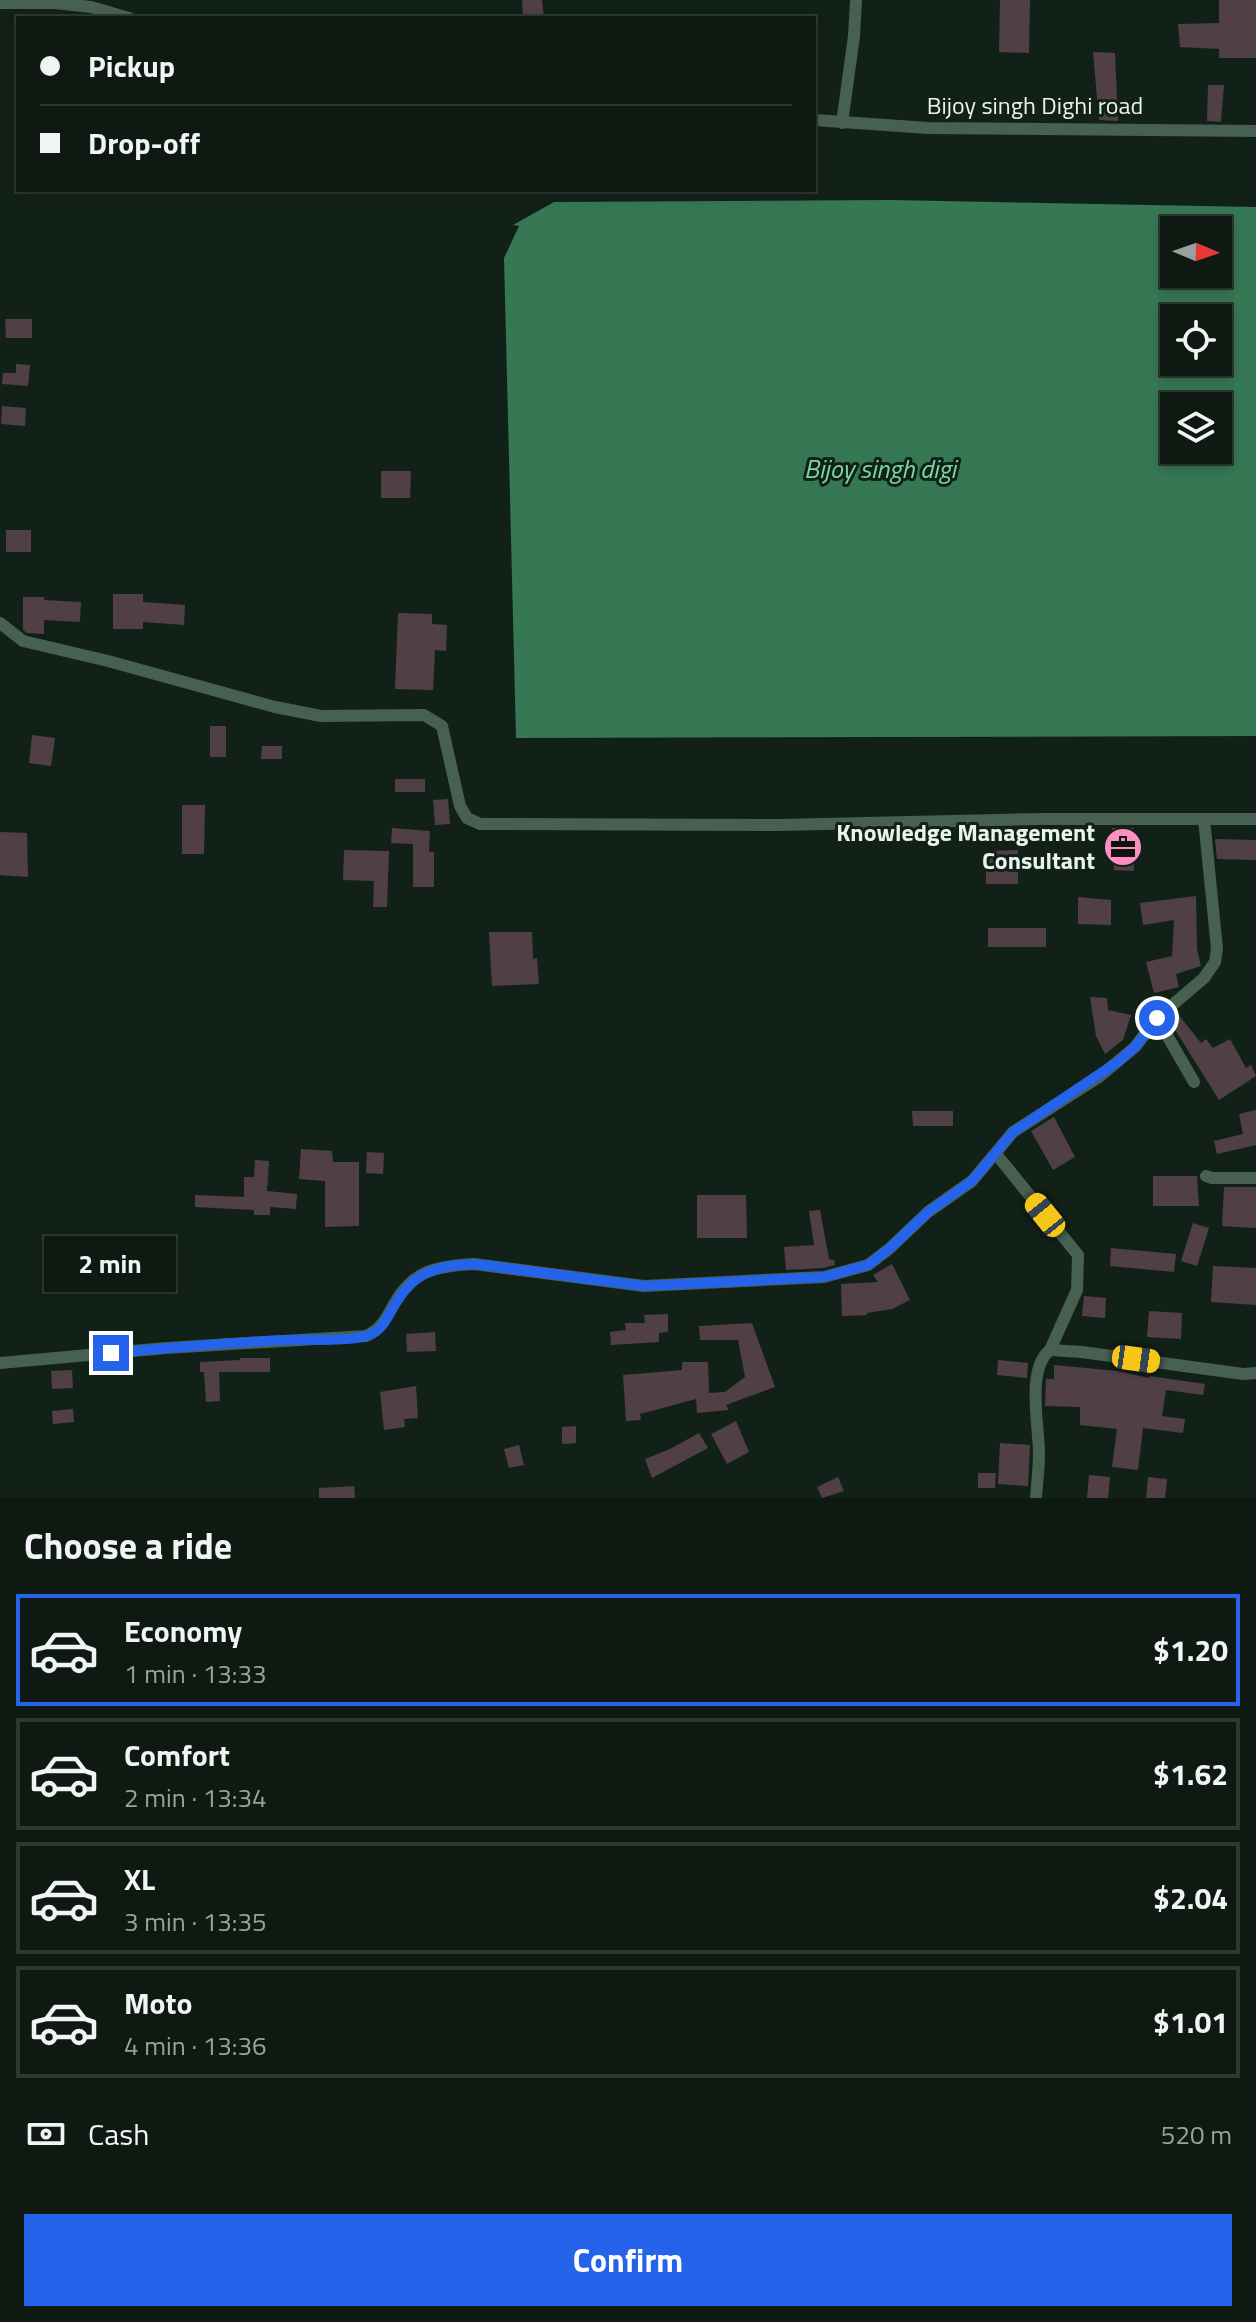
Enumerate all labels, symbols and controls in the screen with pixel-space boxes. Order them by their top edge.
text: Pickup [88,43,175,89]
street label: Bijoy singh Dighi road [927,87,1143,123]
text: Drop-off [88,120,200,166]
north arrow [1160,216,1232,288]
map controls [1160,216,1232,464]
button: locate [1160,304,1232,376]
button: layers [1160,392,1232,464]
water label: Bijoy singh digi [804,449,959,488]
place label: Knowledge Management Consultant [836,814,1095,878]
office icon: Knowledge Management Consultant [1102,826,1144,868]
route start [1139,1000,1175,1036]
car [1021,1189,1069,1241]
callout: 2 min [45,1237,177,1293]
text: 2 min [78,1244,142,1283]
route end [93,1335,129,1371]
car [1111,1344,1161,1374]
text: Choose a ride [24,1518,232,1573]
text: Economy [124,1608,242,1654]
icon: car [28,1614,100,1686]
text: $1.20 [1153,1627,1228,1673]
text: 1 min · 13:33 [124,1654,267,1693]
text: Comfort [124,1732,230,1778]
icon: car [28,1738,100,1810]
text: $1.62 [1153,1751,1228,1797]
text: 2 min · 13:34 [124,1778,267,1817]
text: XL [124,1856,155,1902]
icon: car [28,1862,100,1934]
text: $2.04 [1153,1875,1228,1921]
text: 3 min · 13:35 [124,1902,267,1941]
text: Moto [124,1980,192,2026]
icon: car [28,1986,100,2058]
text: $1.01 [1153,1999,1228,2045]
text: 4 min · 13:36 [124,2026,267,2065]
text: Cash [88,2111,149,2157]
icon: cash [24,2112,68,2156]
text: 520 m [1161,2115,1232,2154]
button: Confirm [24,2214,1232,2306]

